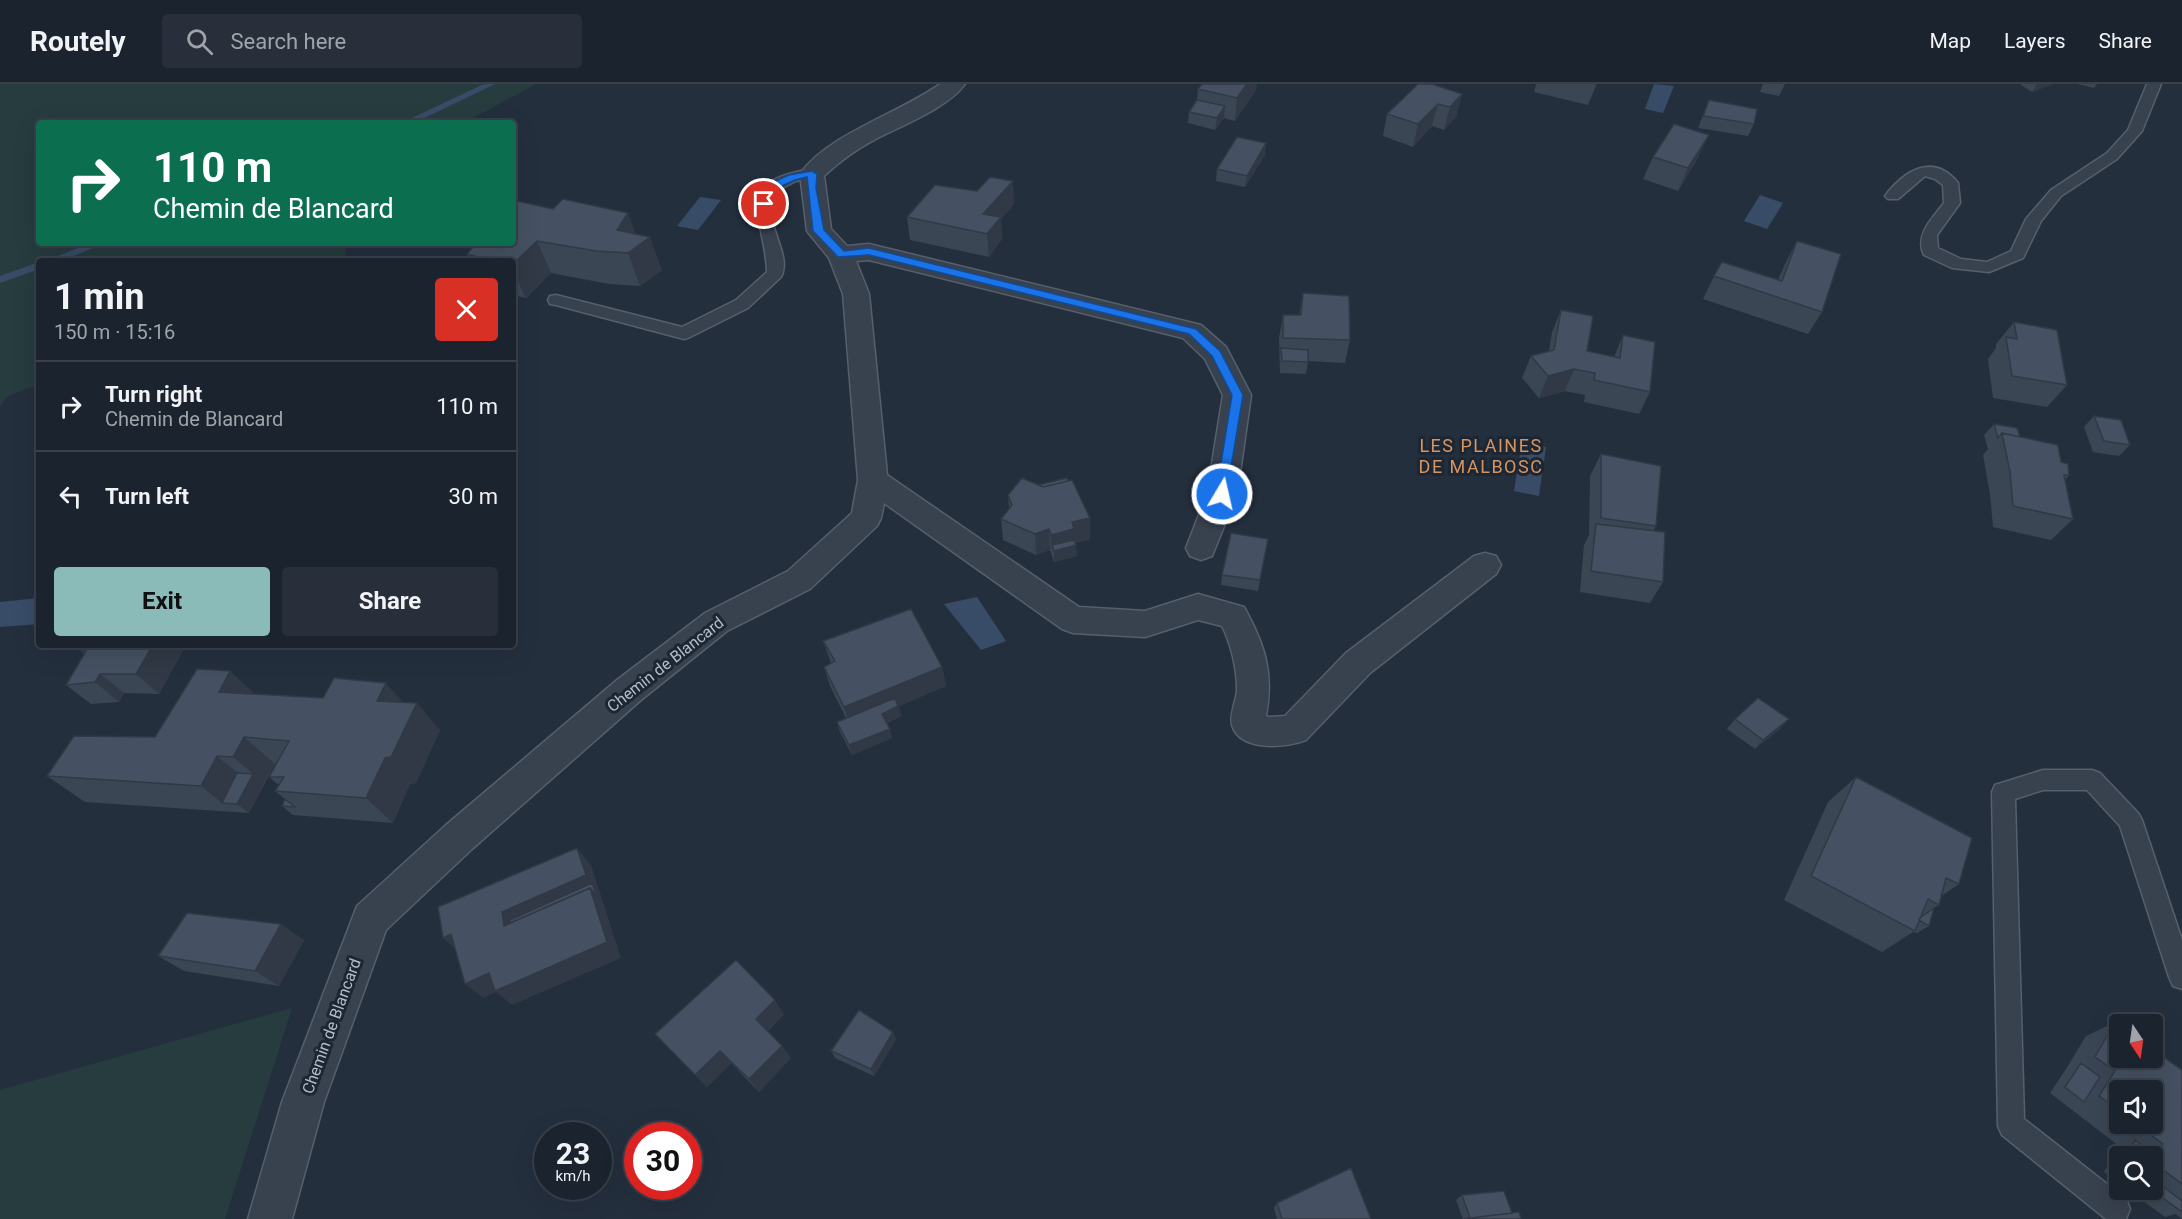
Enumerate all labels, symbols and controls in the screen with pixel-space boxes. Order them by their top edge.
search box [162,14,582,68]
text: Routely [30,25,126,58]
icon: search [183,25,216,58]
text: Search here [231,29,346,54]
text: Map [1929,29,1971,53]
text: Layers [2004,29,2065,53]
text: Share [2098,29,2152,53]
text: 110 m [153,143,272,192]
icon: right [54,144,132,222]
pin [738,178,789,229]
icon: arrive [747,187,780,220]
text: Chemin de Blancard [153,193,394,225]
text: 1 min [54,276,145,318]
button: close [435,278,498,341]
text: 150 m · 15:16 [54,320,175,344]
text: Turn right [105,382,202,407]
icon: right [54,390,87,423]
text: 110 m [436,394,498,419]
text: Chemin de Blancard [105,407,283,431]
district label: LES PLAINES DE MALBOSC [1419,435,1543,477]
position arrow [1190,462,1254,526]
icon: left [54,480,87,513]
text: Turn left [105,484,189,509]
text: 30 m [449,484,498,509]
button: Exit [54,567,270,636]
button: Share [282,567,498,636]
street label: Chemin de Blancard [603,613,727,716]
street label: Chemin de Blancard [298,956,365,1096]
north arrow [2109,1014,2163,1068]
map controls [2109,1014,2163,1200]
button: sound [2109,1080,2163,1134]
speed limit sign: 30 [624,1122,702,1200]
text: 23 [556,1136,590,1171]
button: search [2109,1146,2163,1200]
text: km/h [555,1167,591,1185]

